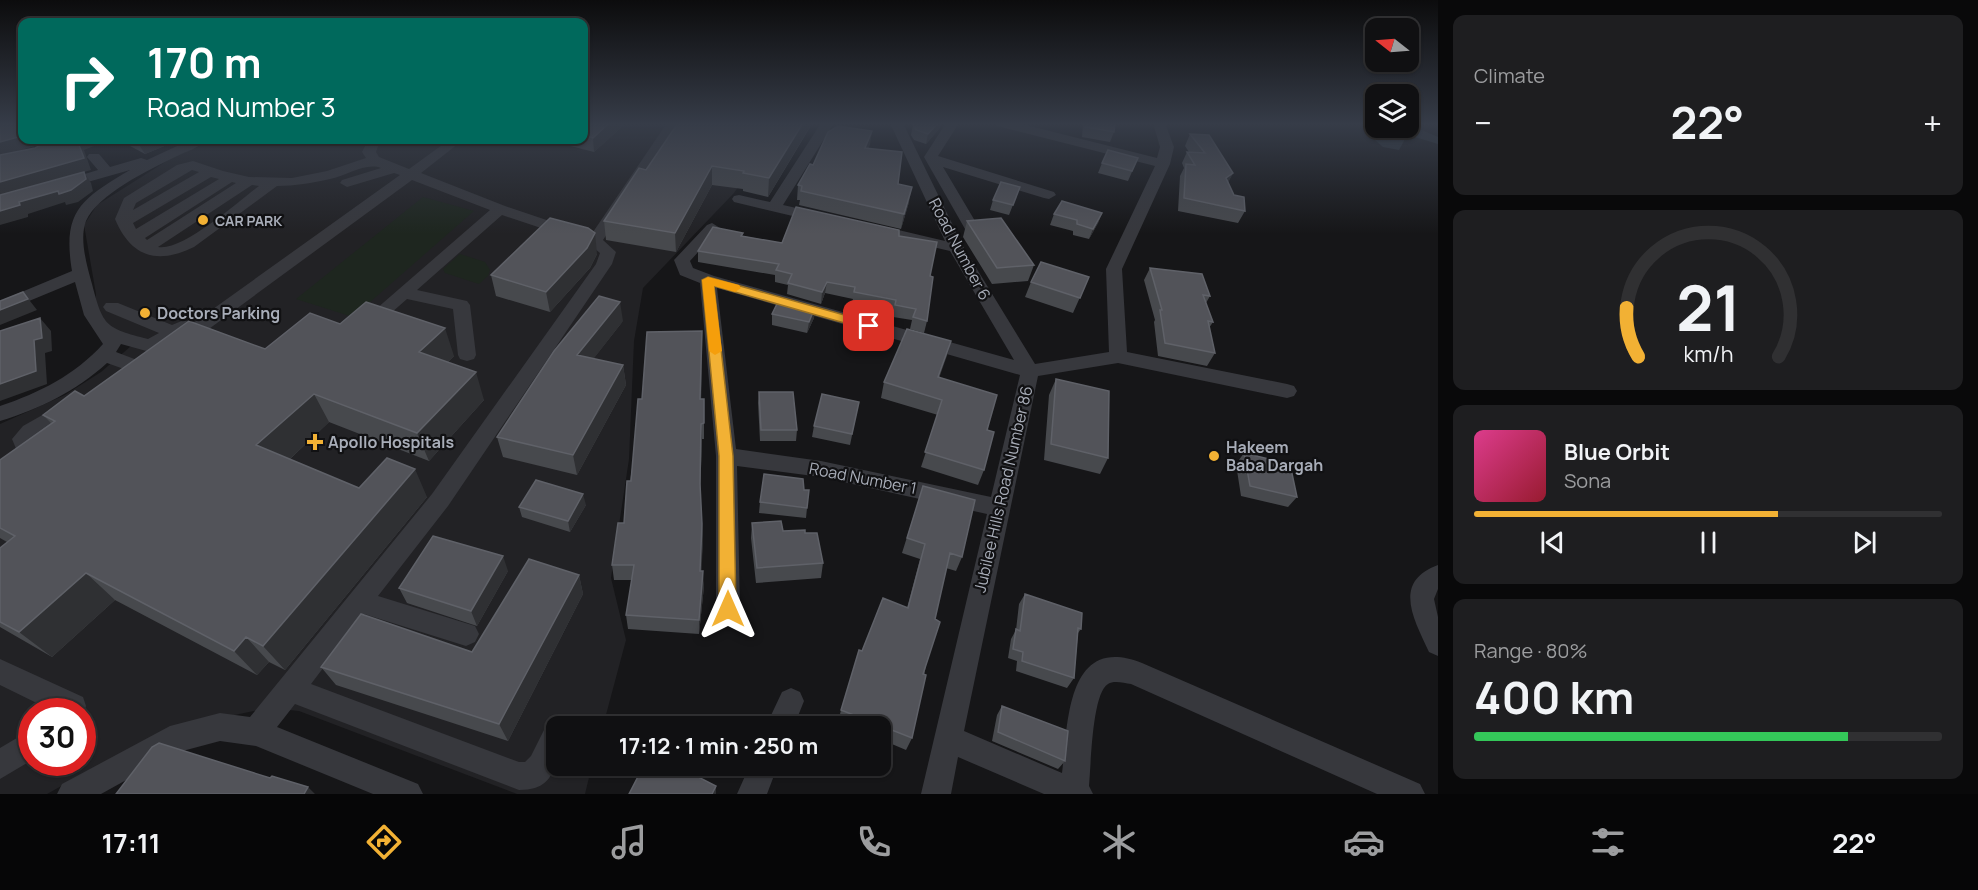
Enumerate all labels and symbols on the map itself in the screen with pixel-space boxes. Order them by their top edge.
north arrow [1365,18,1419,72]
street label: Road Number 6 [924,194,996,304]
place label: CAR PARK [215,211,283,230]
marker: CAR PARK [196,213,210,227]
pin [843,300,894,351]
place label: Doctors Parking [157,302,280,324]
marker: Doctors Parking [138,306,152,320]
street label: Jubilee Hills Road Number 86 [968,383,1038,595]
place label: Apollo Hospitals [328,431,454,453]
marker: Apollo Hospitals [306,433,324,451]
place label: Hakeem Baba Dargah [1226,436,1323,476]
marker: Hakeem Baba Dargah [1207,449,1221,463]
street label: Road Number 1 [807,457,919,499]
position arrow [696,577,760,641]
speed limit sign: 30 [18,698,96,776]

